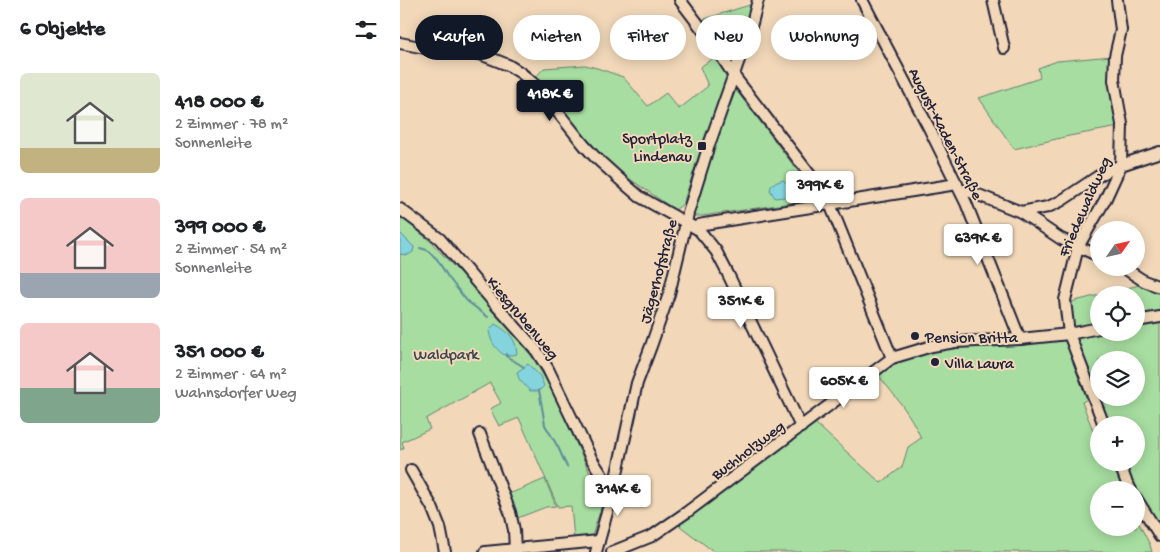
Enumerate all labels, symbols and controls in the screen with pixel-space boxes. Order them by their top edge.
chip: Kaufen [415,15,503,60]
chip: Mieten [513,15,600,60]
chip: Filter [610,15,686,60]
chip: Neu [696,15,761,60]
chip: Wohnung [771,15,877,60]
icon: filters [352,16,380,44]
text: 6 Objekte [20,18,105,43]
street label: August-Kaden-Straße [902,65,986,204]
pin: 418K € [509,80,591,122]
text: 418K € [528,86,572,105]
text: 418 000 € [175,91,263,116]
icon: home [60,93,120,153]
text: 2 Zimmer · 78 m² [175,116,288,135]
place label: Sportplatz Lindenau [622,131,693,168]
text: Sonnenleite [175,135,252,154]
marker: Sportplatz Lindenau [696,140,708,152]
street label: Friedewaldweg [1055,155,1117,261]
pin: 399K € [779,170,861,213]
text: 399K € [797,177,843,196]
text: 399 000 € [175,216,265,241]
street label: Jägerhofstraße [637,217,684,326]
icon: home [60,218,120,278]
north arrow [1090,221,1145,276]
map controls [1090,221,1145,536]
pin: 639K € [937,224,1019,266]
text: 639K € [955,230,1001,249]
text: 2 Zimmer · 54 m² [175,241,287,260]
text: Sonnenleite [175,260,252,279]
street label: Kiesgrubenweg [481,274,562,365]
pin: 351K € [700,286,782,329]
button: locate [1090,286,1145,341]
text: 351K € [718,293,764,312]
marker: Pension Britta [909,330,921,342]
place label: Pension Britta [924,330,1019,349]
text: 351 000 € [175,341,264,366]
icon: home [60,343,120,403]
park label: Waldpark [414,347,480,366]
button: layers [1090,351,1145,406]
marker: Villa Laura [929,356,941,368]
place label: Villa Laura [944,356,1015,375]
text: 2 Zimmer · 64 m² [175,366,287,385]
pin: 605K € [803,366,885,409]
text: 605K € [820,373,868,392]
text: Wahnsdorfer Weg [175,385,296,404]
button: + [1090,416,1145,471]
street label: Buchholzweg [708,418,790,486]
pin: 314K € [577,474,659,517]
text: 314K € [596,481,640,500]
button: − [1090,481,1145,536]

